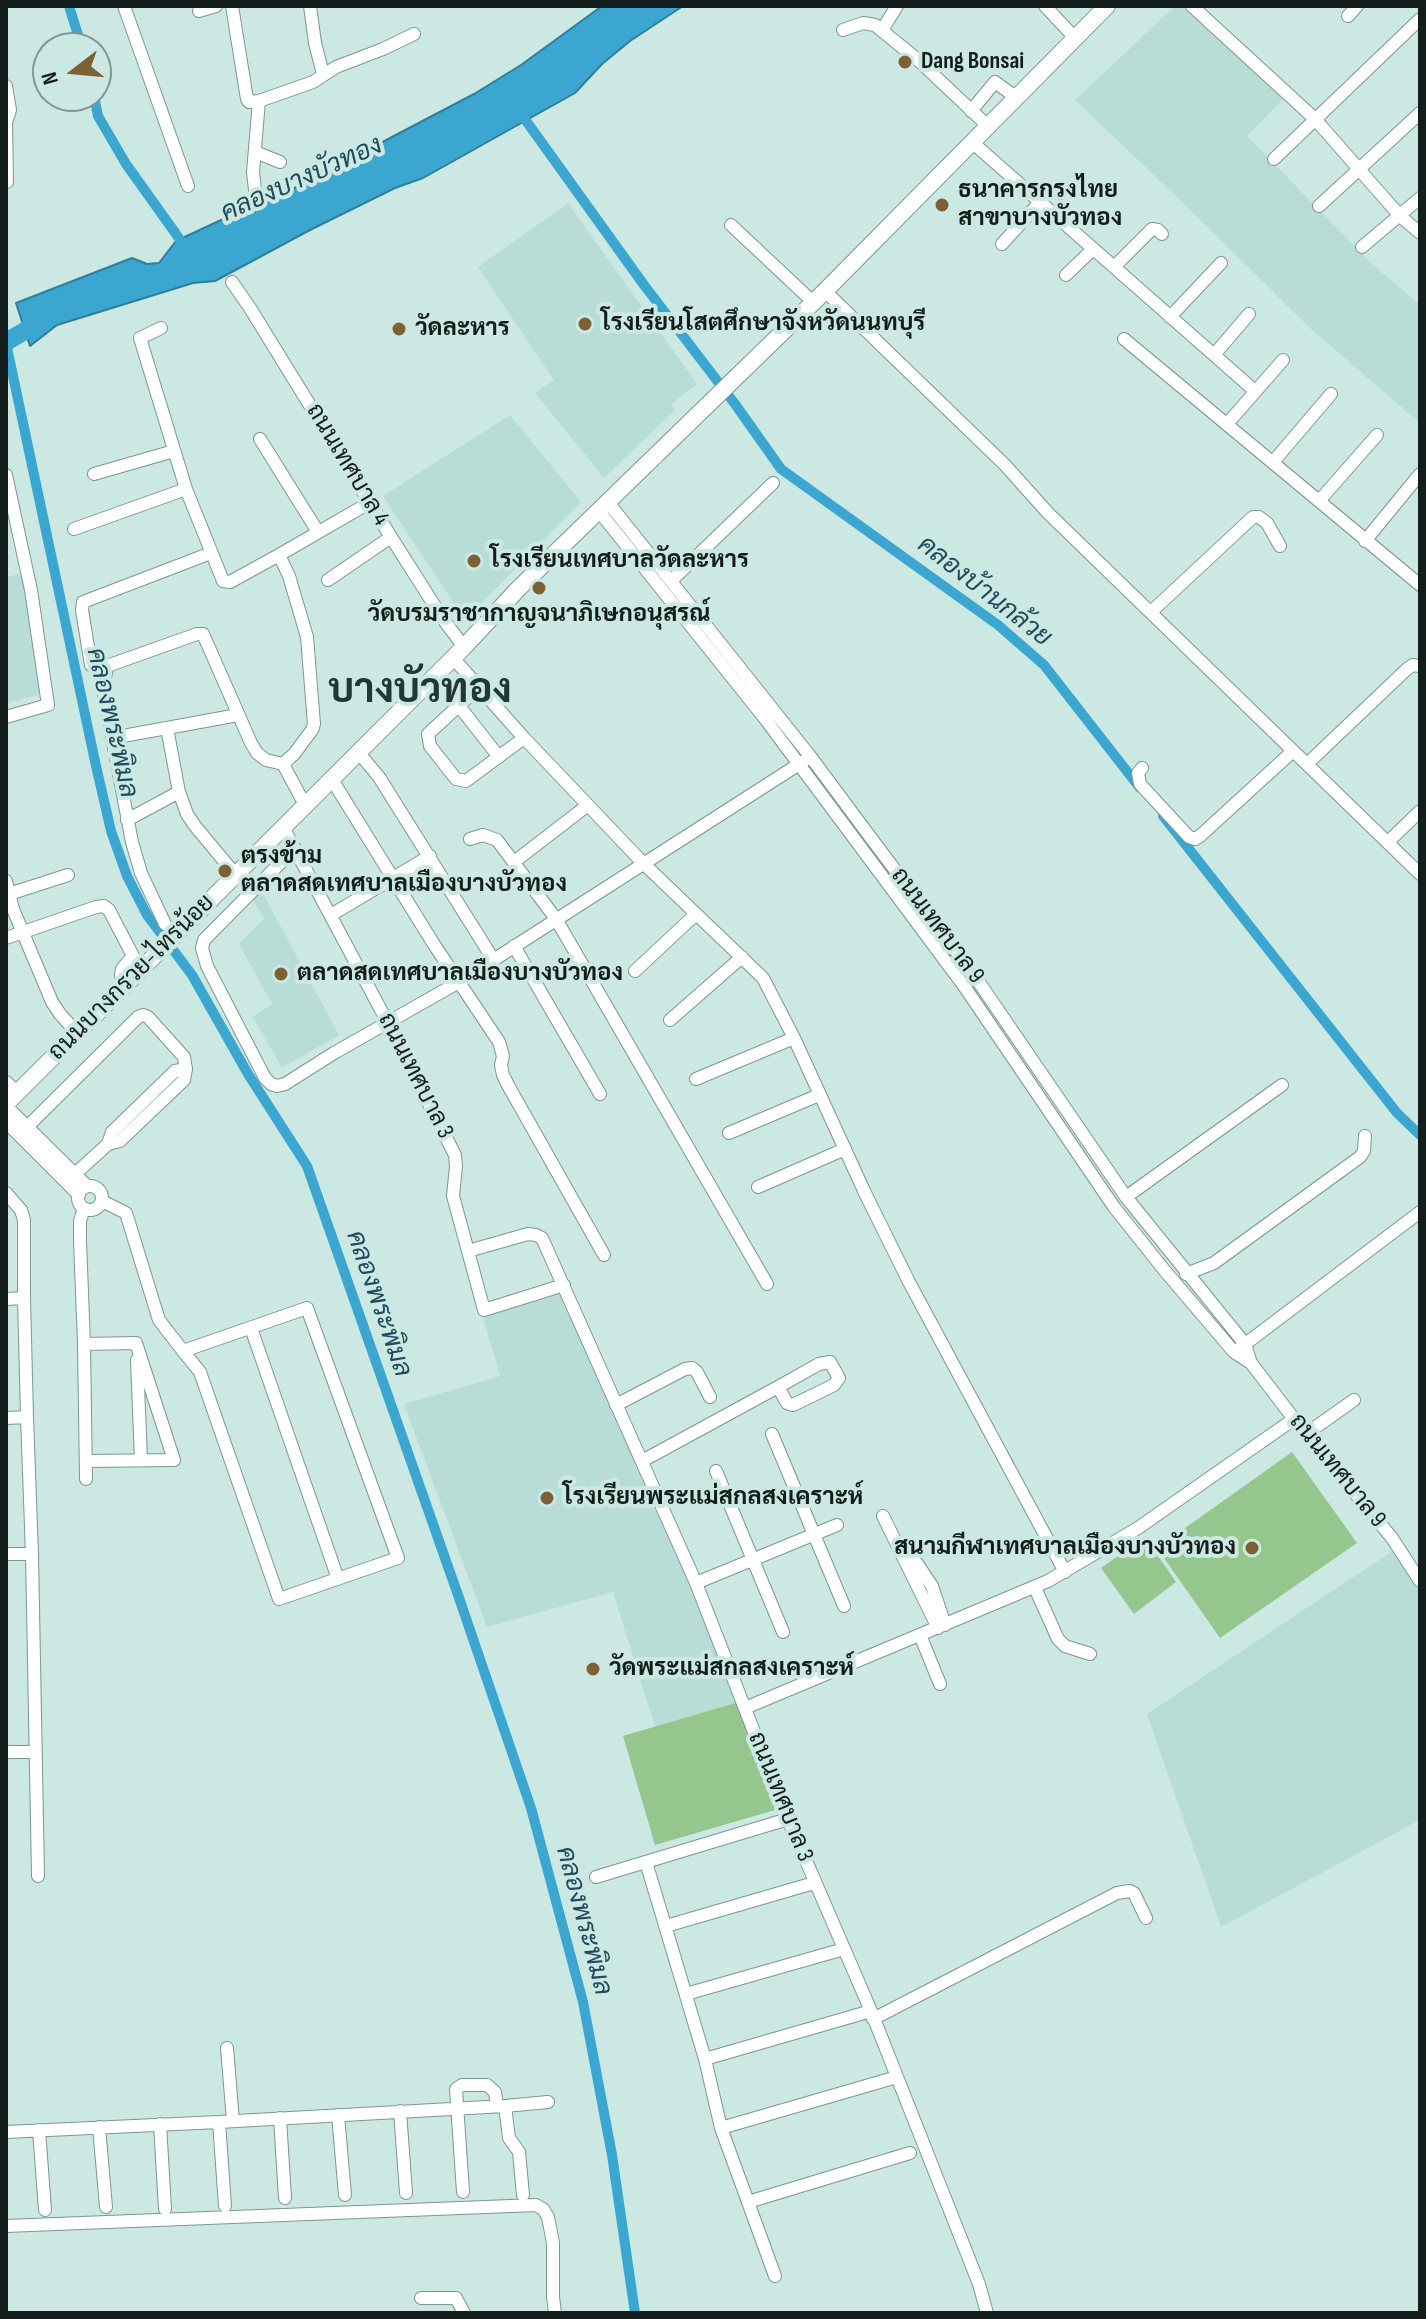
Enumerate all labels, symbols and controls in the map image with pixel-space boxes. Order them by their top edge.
north arrow [32,32,112,112]
place label: Dang Bonsai [921,48,1024,76]
marker: Dang Bonsai [896,53,914,71]
text: N [36,69,65,88]
water label: คลองบางบัวทอง [217,131,387,229]
place label: ธนาคารกรุงไทย สาขาบางบัวทอง [958,177,1122,233]
marker: ธนาคารกรุงไทย สาขาบางบัวทอง [933,196,951,214]
place label: โรงเรียนโสตศึกษาจังหวัดนนทบุรี [601,310,925,338]
place label: วัดละหาร [415,315,510,343]
marker: โรงเรียนโสตศึกษาจังหวัดนนทบุรี [576,315,594,333]
marker: วัดละหาร [390,320,408,338]
street label: ถนนเทศบาล 4 [299,399,395,531]
water label: คลองบ้านกล้วย [911,530,1057,654]
place label: โรงเรียนเทศบาลวัดละหาร [490,547,749,575]
marker: โรงเรียนเทศบาลวัดละหาร [465,552,483,570]
marker: วัดบรมราชากาญจนาภิเษกอนุสรณ์ [530,579,548,597]
place label: วัดบรมราชากาญจนาภิเษกอนุสรณ์ [368,601,710,629]
water label: คลองพระพิมล [79,645,143,801]
district label: บางบัวทอง [328,668,512,716]
place label: ตรงข้าม ตลาดสดเทศบาลเมืองบางบัวทอง [241,843,567,899]
marker: ตรงข้าม ตลาดสดเทศบาลเมืองบางบัวทอง [216,862,234,880]
street label: ถนนเทศบาล 9 [884,862,990,990]
street label: ถนนบางกรวย-ไทรน้อย [43,889,221,1067]
place label: ตลาดสดเทศบาลเมืองบางบัวทอง [297,960,623,988]
marker: ตลาดสดเทศบาลเมืองบางบัวทอง [272,965,290,983]
street label: ถนนเทศบาล 3 [371,1008,459,1144]
water label: คลองพระพิมล [338,1227,418,1381]
street label: ถนนเทศบาล 9 [1282,1408,1392,1534]
place label: โรงเรียนพระแม่สกลสงเคราะห์ [563,1484,863,1512]
marker: โรงเรียนพระแม่สกลสงเคราะห์ [538,1489,556,1507]
place label: สนามกีฬาเทศบาลเมืองบางบัวทอง [894,1534,1236,1562]
marker: สนามกีฬาเทศบาลเมืองบางบัวทอง [1243,1539,1261,1557]
place label: วัดพระแม่สกลสงเคราะห์ [609,1655,854,1683]
marker: วัดพระแม่สกลสงเคราะห์ [584,1660,602,1678]
street label: ถนนเทศบาล 3 [741,1728,819,1866]
water label: คลองพระพิมล [548,1843,618,1999]

